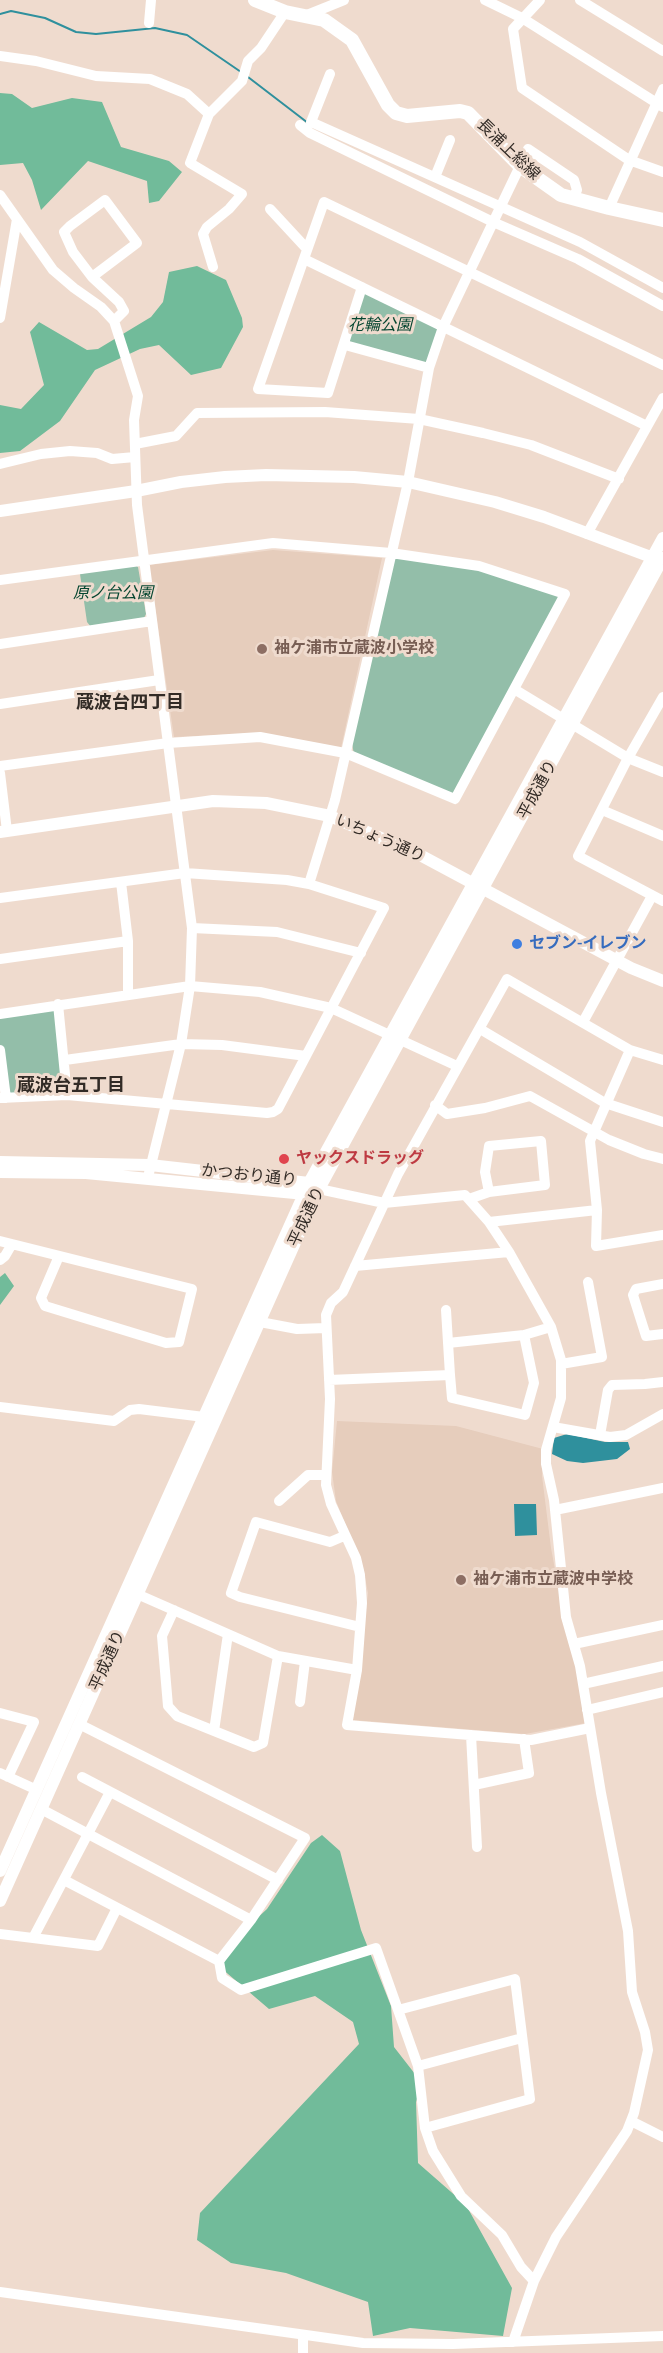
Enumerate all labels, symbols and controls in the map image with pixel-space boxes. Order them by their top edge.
street label: 長浦上総線 [473,115,543,185]
park label: 花輪公園 [348,316,412,336]
park label: 原ノ台公園 [73,584,153,604]
place label: 袖ケ浦市立蔵波小学校 [274,639,434,659]
marker: 袖ケ浦市立蔵波小学校 [255,642,269,656]
district label: 蔵波台四丁目 [76,692,184,714]
street label: 平成通り [515,757,561,823]
street label: いちょう通り [332,811,428,867]
place label: セブン-イレブン [529,934,646,954]
marker: セブン-イレブン [510,937,524,951]
district label: 蔵波台五丁目 [17,1075,125,1097]
place label: ヤックスドラッグ [296,1149,424,1169]
marker: ヤックスドラッグ [277,1152,291,1166]
street label: かつおり通り [200,1161,298,1191]
street label: 平成通り [285,1184,329,1250]
place label: 袖ケ浦市立蔵波中学校 [473,1570,633,1590]
marker: 袖ケ浦市立蔵波中学校 [454,1573,468,1587]
street label: 平成通り [86,1628,130,1694]

